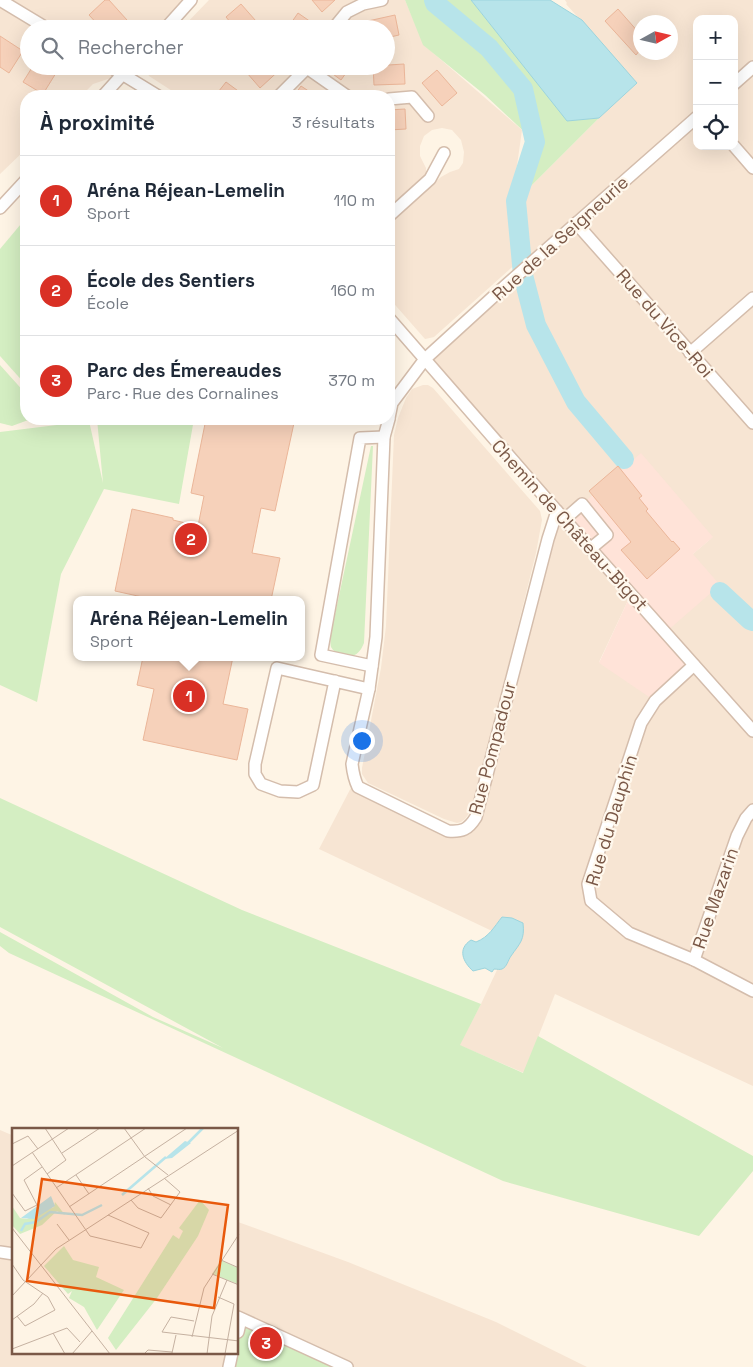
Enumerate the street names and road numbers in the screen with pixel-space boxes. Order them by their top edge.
street label: Rue de la Seigneurie [487,171,633,305]
street label: Rue du Vice-Roi [611,264,719,382]
street label: Chemin de Château-Bigot [487,434,653,616]
street label: Rue Pompadour [463,679,521,817]
street label: Rue du Dauphin [580,752,642,888]
street label: Rue Mazarin [687,844,743,952]

